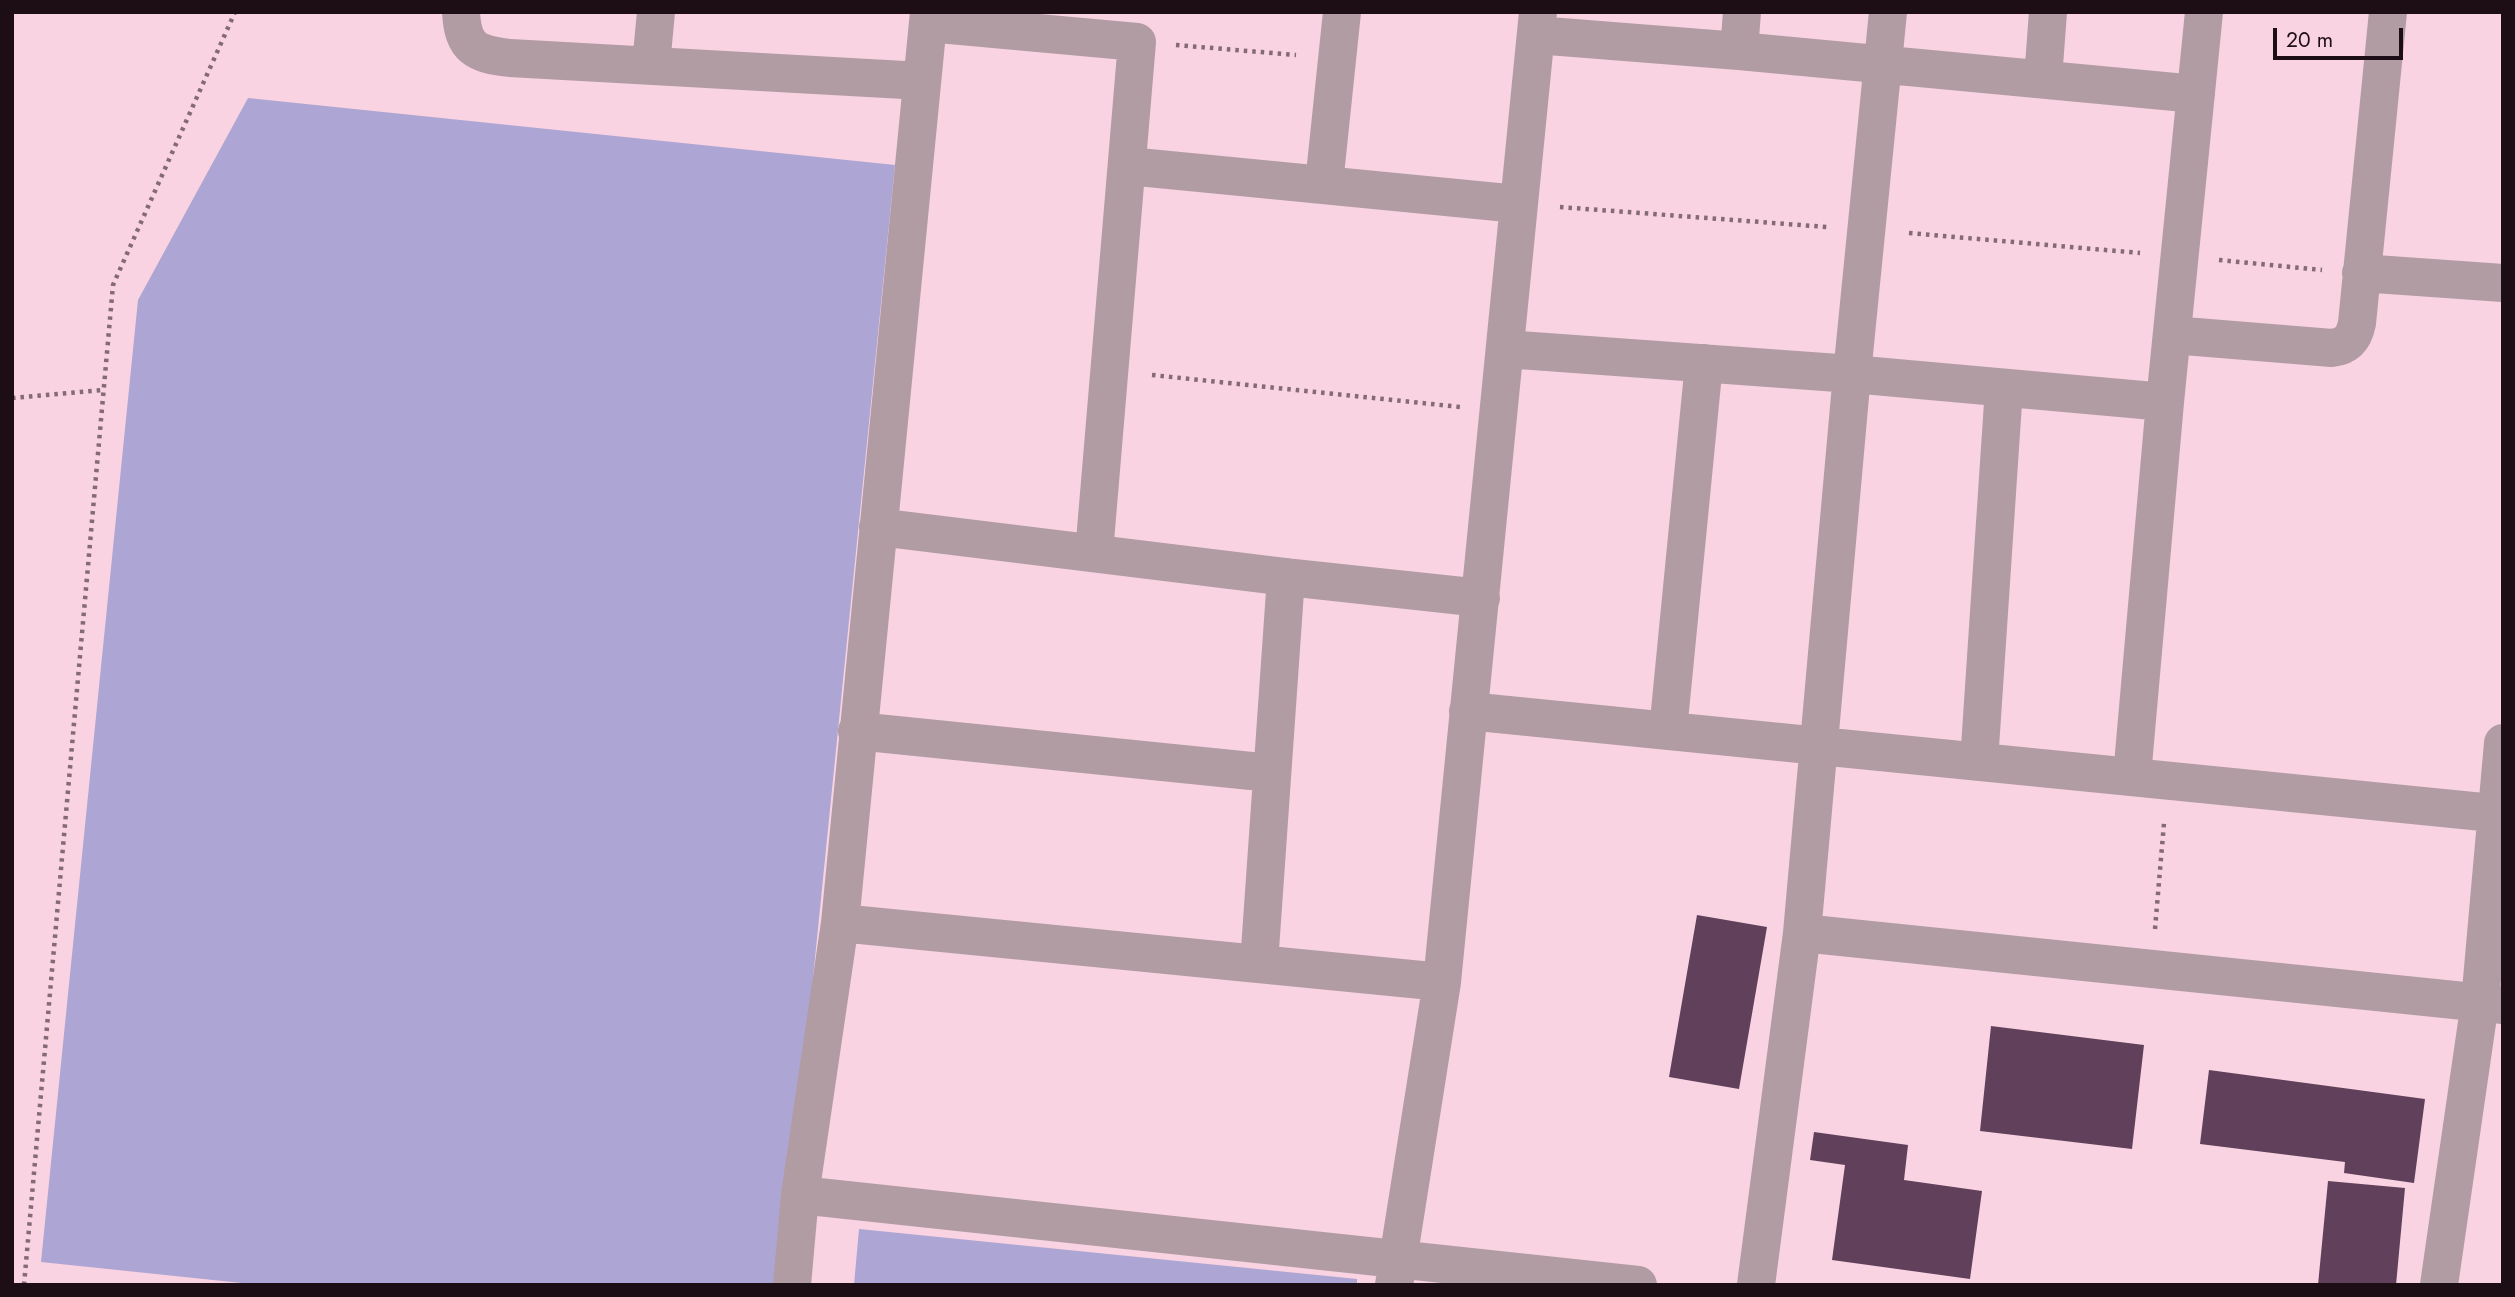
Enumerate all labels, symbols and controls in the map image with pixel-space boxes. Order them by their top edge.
scale bar [2277,14,2406,58]
text: 20 m [2286,25,2333,55]

